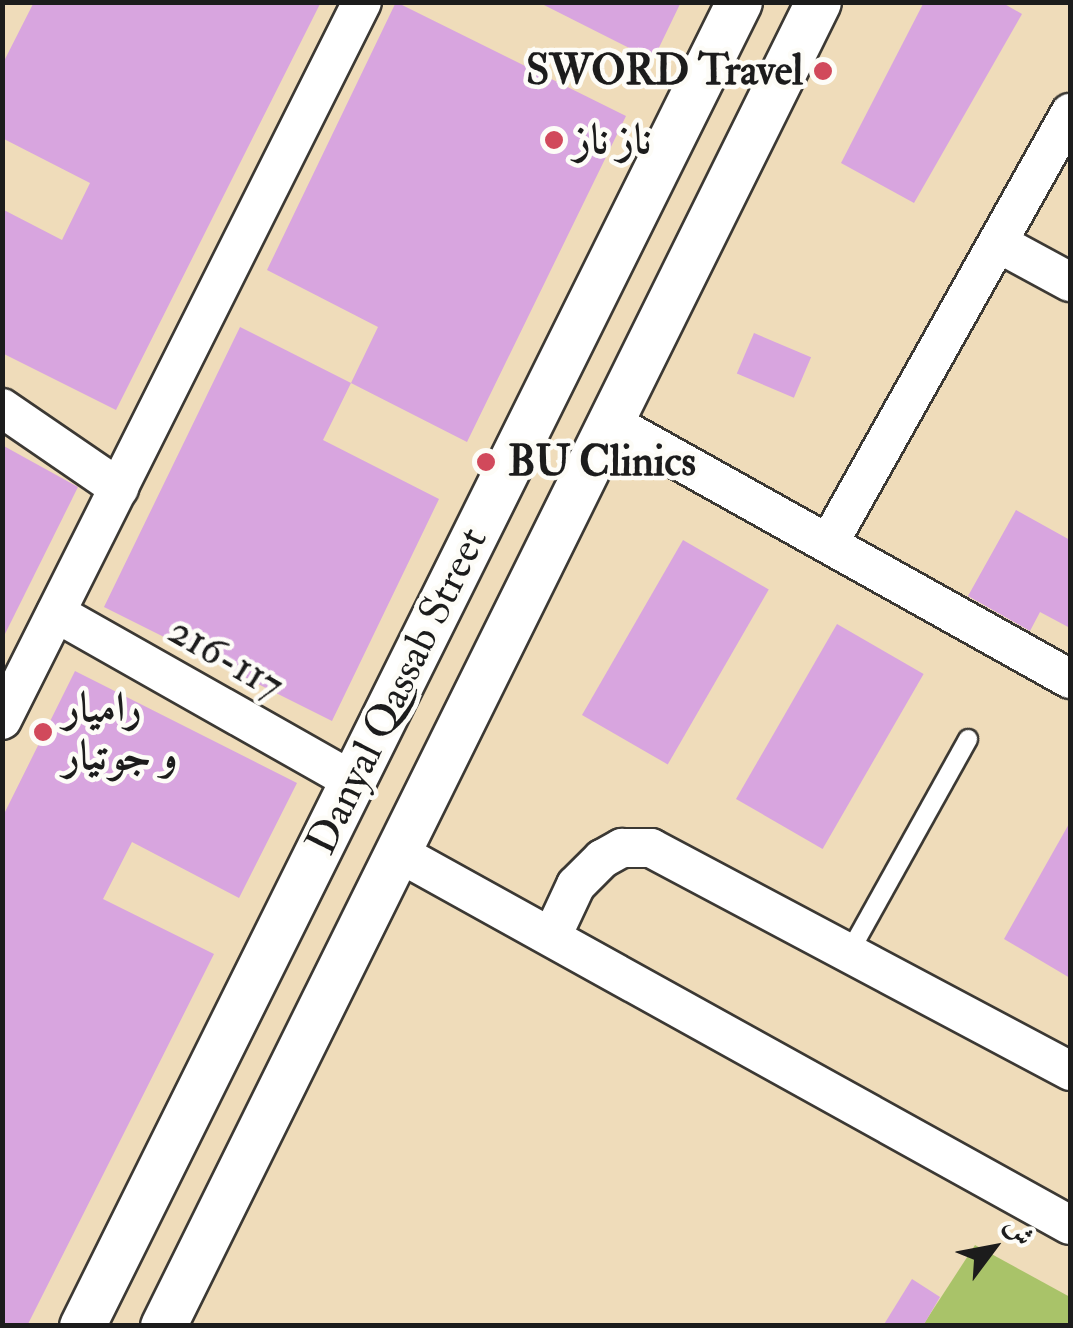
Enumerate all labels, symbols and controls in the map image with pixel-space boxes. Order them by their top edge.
place label: SWORD Travel [526,46,803,96]
marker: SWORD Travel [812,60,834,82]
place label: ناز ناز [574,115,652,165]
marker: ناز ناز [543,129,565,151]
place label: BU Clinics [508,437,696,487]
marker: BU Clinics [473,449,499,475]
street label: Danyal Qassab Street [296,519,498,863]
street label: 216-117 [160,605,292,711]
place label: رامیار و جوتیار [63,683,177,781]
marker: رامیار و جوتیار [32,721,54,743]
north arrow [943,1198,1043,1298]
text: ش [997,1211,1041,1253]

